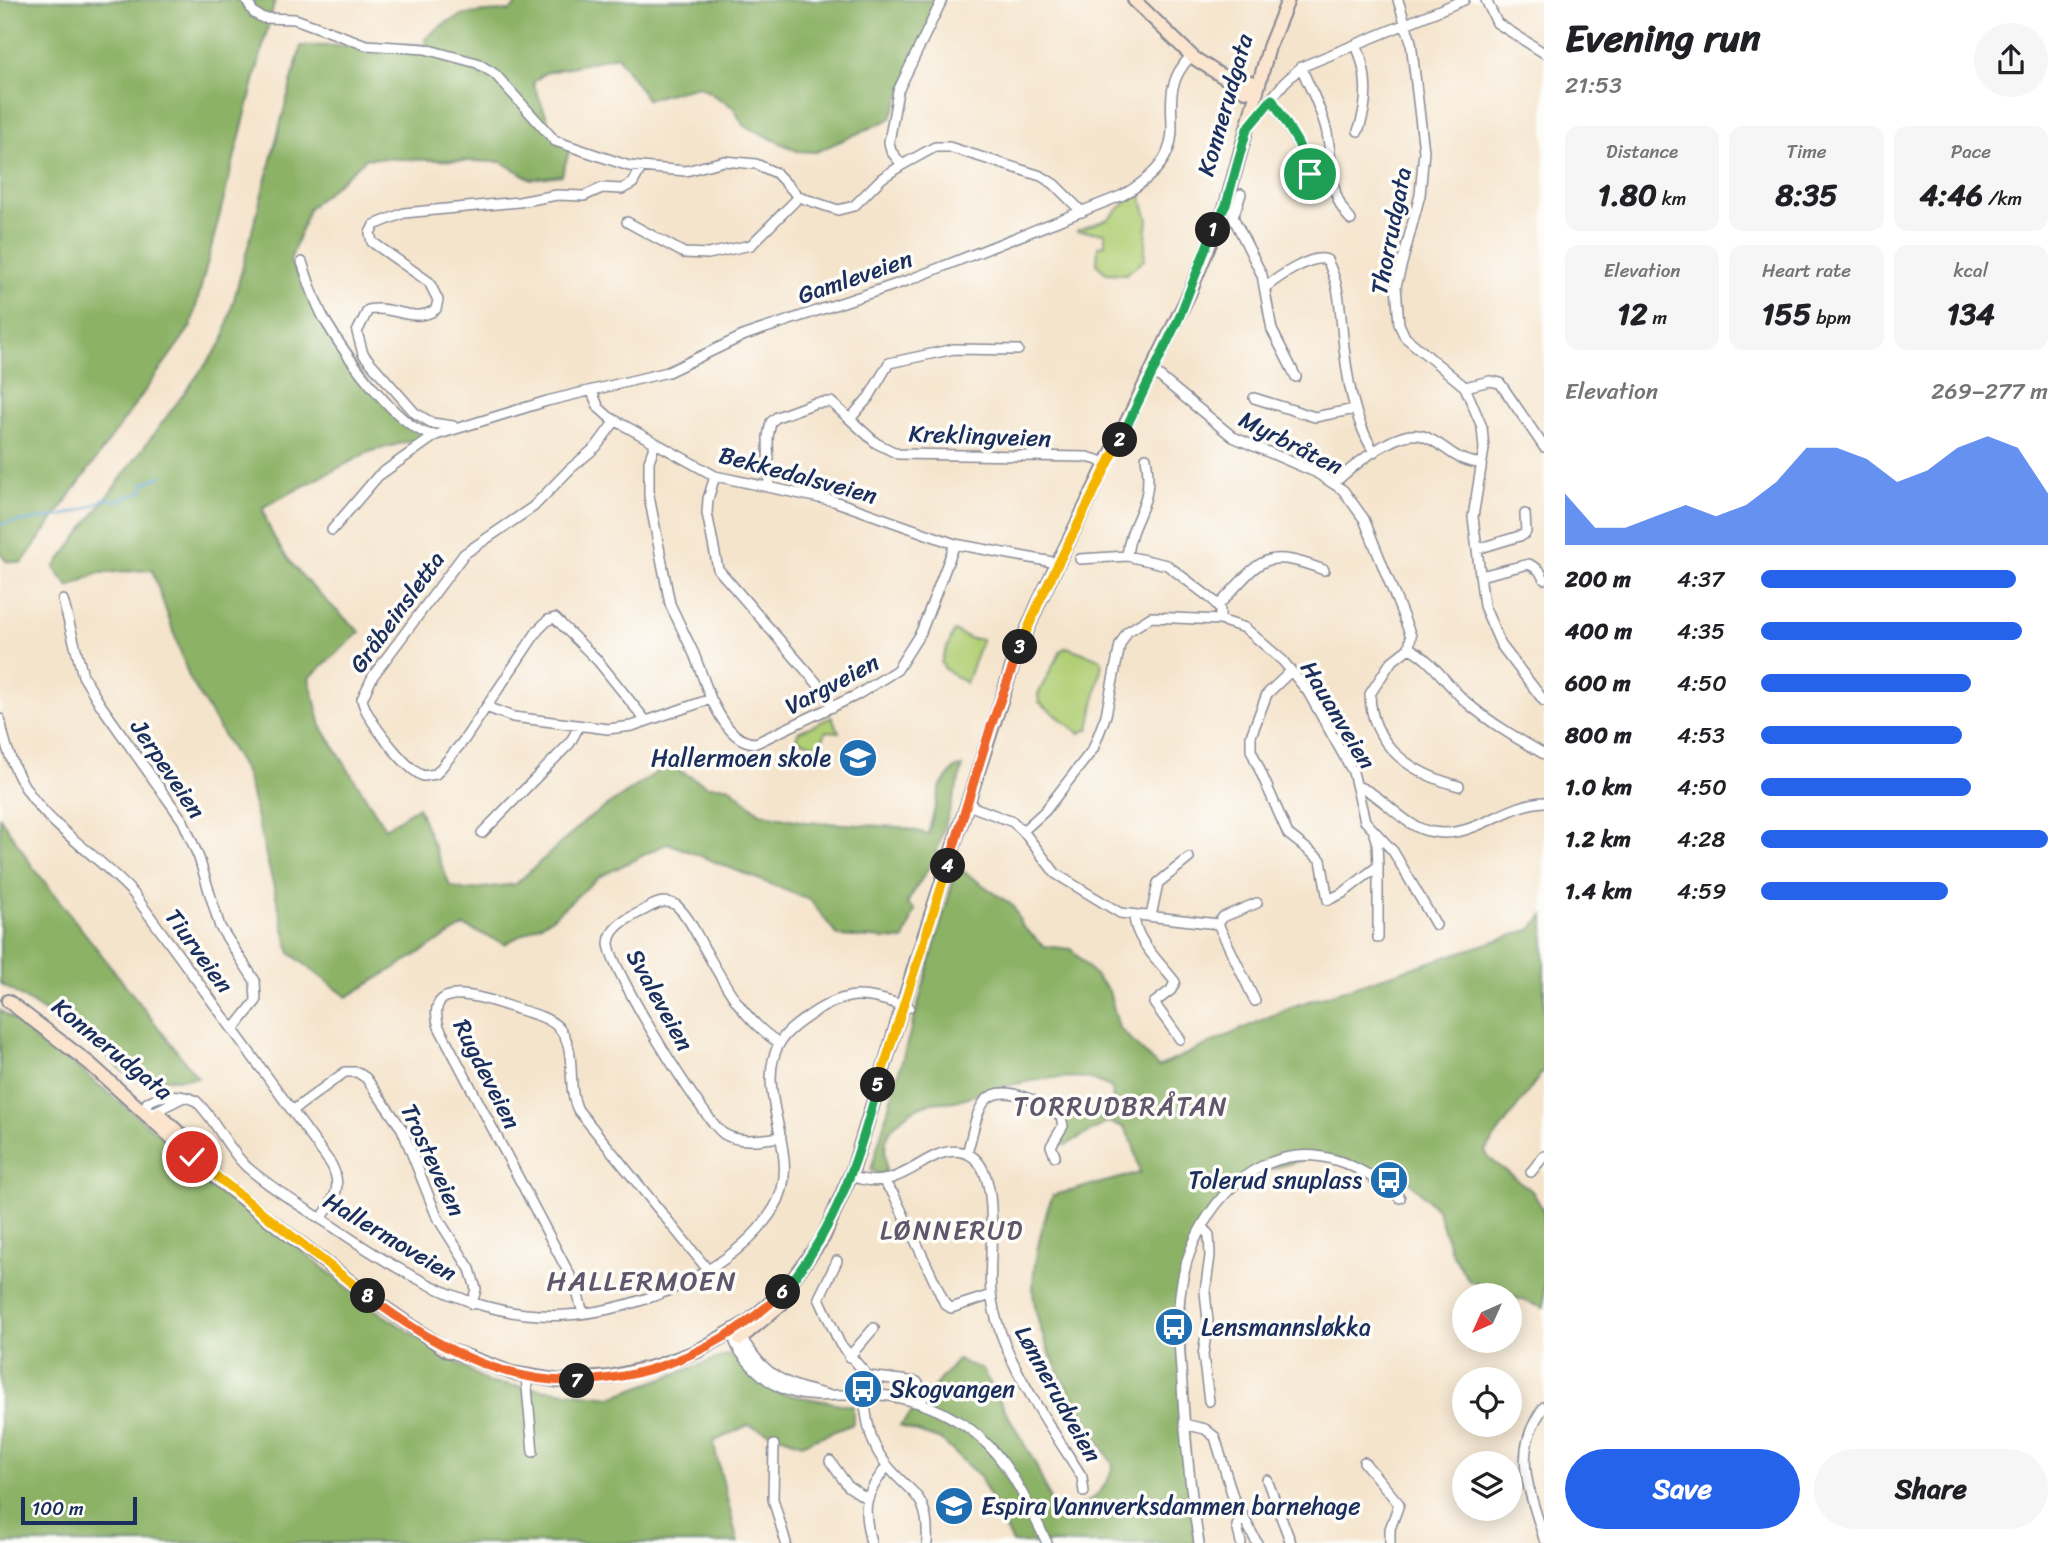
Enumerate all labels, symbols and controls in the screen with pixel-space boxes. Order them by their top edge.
text: Evening run [1565,5,1761,72]
button: share [1974,23,2048,97]
street label: Konnerudgata [1185,28,1266,181]
text: 21:53 [1565,65,1622,106]
text: Distance [1606,135,1678,168]
text: Time [1786,135,1827,168]
text: Pace [1951,135,1991,168]
pin [1280,144,1340,204]
icon: arrive [1291,155,1329,193]
street label: Thorrudgata [1358,164,1424,298]
text: 1.80 [1598,168,1657,222]
text: 8:35 [1776,168,1837,222]
text: 4:46 [1919,168,1983,222]
text: km [1657,182,1686,215]
text: /km [1983,182,2022,215]
pin: 1 [1196,212,1230,247]
text: 1 [1208,213,1217,246]
street label: Gamleveien [792,238,918,316]
text: Elevation [1604,254,1681,287]
text: Heart rate [1762,254,1851,287]
text: kcal [1954,254,1988,287]
text: 12 [1617,287,1647,341]
text: 155 [1762,287,1811,341]
text: 134 [1947,287,1995,341]
text: m [1647,301,1667,334]
text: bpm [1811,301,1851,334]
text: Elevation [1565,371,1658,412]
text: 269–277 m [1931,371,2048,412]
street label: Myrbråten [1231,399,1351,487]
street label: Kreklingveien [908,413,1052,459]
pin: 2 [1102,422,1138,458]
text: 2 [1114,423,1125,456]
street label: Bekkedalsveien [714,434,882,516]
street label: Gråbeinsletta [338,542,456,682]
text: 200 m [1565,559,1631,600]
text: 4:37 [1677,559,1724,600]
text: 400 m [1565,611,1632,652]
text: 4:35 [1677,611,1725,652]
pin: 3 [1002,630,1038,664]
text: 3 [1014,630,1025,663]
street label: Vargveien [777,641,887,726]
street label: Hauanveien [1289,652,1387,778]
text: 600 m [1565,663,1631,704]
text: 4:50 [1677,663,1727,704]
street label: Jerpeveien [118,710,217,828]
text: 800 m [1565,715,1632,756]
text: 4:53 [1677,715,1725,756]
place label: Hallermoen skole [651,737,831,779]
school or university icon: Hallermoen skole [837,737,879,779]
text: 1.0 km [1565,767,1632,808]
text: 4:50 [1677,767,1727,808]
text: 1.2 km [1565,819,1631,860]
text: 4:28 [1677,819,1725,860]
pin: 4 [930,848,965,884]
text: 4 [942,849,953,882]
text: 1.4 km [1565,871,1632,912]
text: 4:59 [1677,871,1727,912]
street label: Tiurveien [153,899,245,1003]
street label: Svaleveien [614,941,706,1059]
street label: Konnerudgata [42,987,183,1112]
street label: Rugdeveien [441,1011,533,1137]
pin: 5 [860,1068,896,1102]
text: 5 [872,1068,883,1101]
district label: TORRUDBRÅTAN [1013,1083,1229,1129]
street label: Trosteveien [388,1096,478,1224]
pin [162,1127,222,1187]
icon: check [173,1138,211,1176]
place label: Tolerud snuplass [1189,1159,1362,1201]
bus stop icon: Tolerud snuplass [1368,1159,1410,1201]
street label: Hallermoveien [315,1180,465,1294]
district label: LØNNERUD [880,1207,1024,1253]
district label: HALLERMOEN [546,1256,738,1305]
pin: 6 [766,1274,800,1310]
text: 6 [777,1275,788,1308]
pin: 8 [350,1278,386,1314]
text: 8 [362,1279,373,1312]
north arrow [1452,1283,1522,1353]
map controls [1452,1283,1522,1521]
bus stop icon: Lensmannsløkka [1153,1306,1195,1348]
place label: Lensmannsløkka [1201,1306,1371,1348]
street label: Lønnerudveien [1003,1318,1113,1470]
pin: 7 [560,1364,594,1398]
text: 7 [571,1364,582,1397]
button: locate [1452,1367,1522,1437]
bus stop icon: Skogvangen [842,1368,884,1410]
place label: Skogvangen [890,1368,1015,1410]
button: Save [1565,1449,1800,1529]
button: Share [1814,1449,2048,1529]
button: layers [1452,1451,1522,1521]
school or university icon: Espira Vannverksdammen barnehage [933,1485,975,1527]
place label: Espira Vannverksdammen barnehage [981,1485,1361,1527]
text: 100 m [32,1492,84,1525]
scale bar [21,1494,136,1526]

